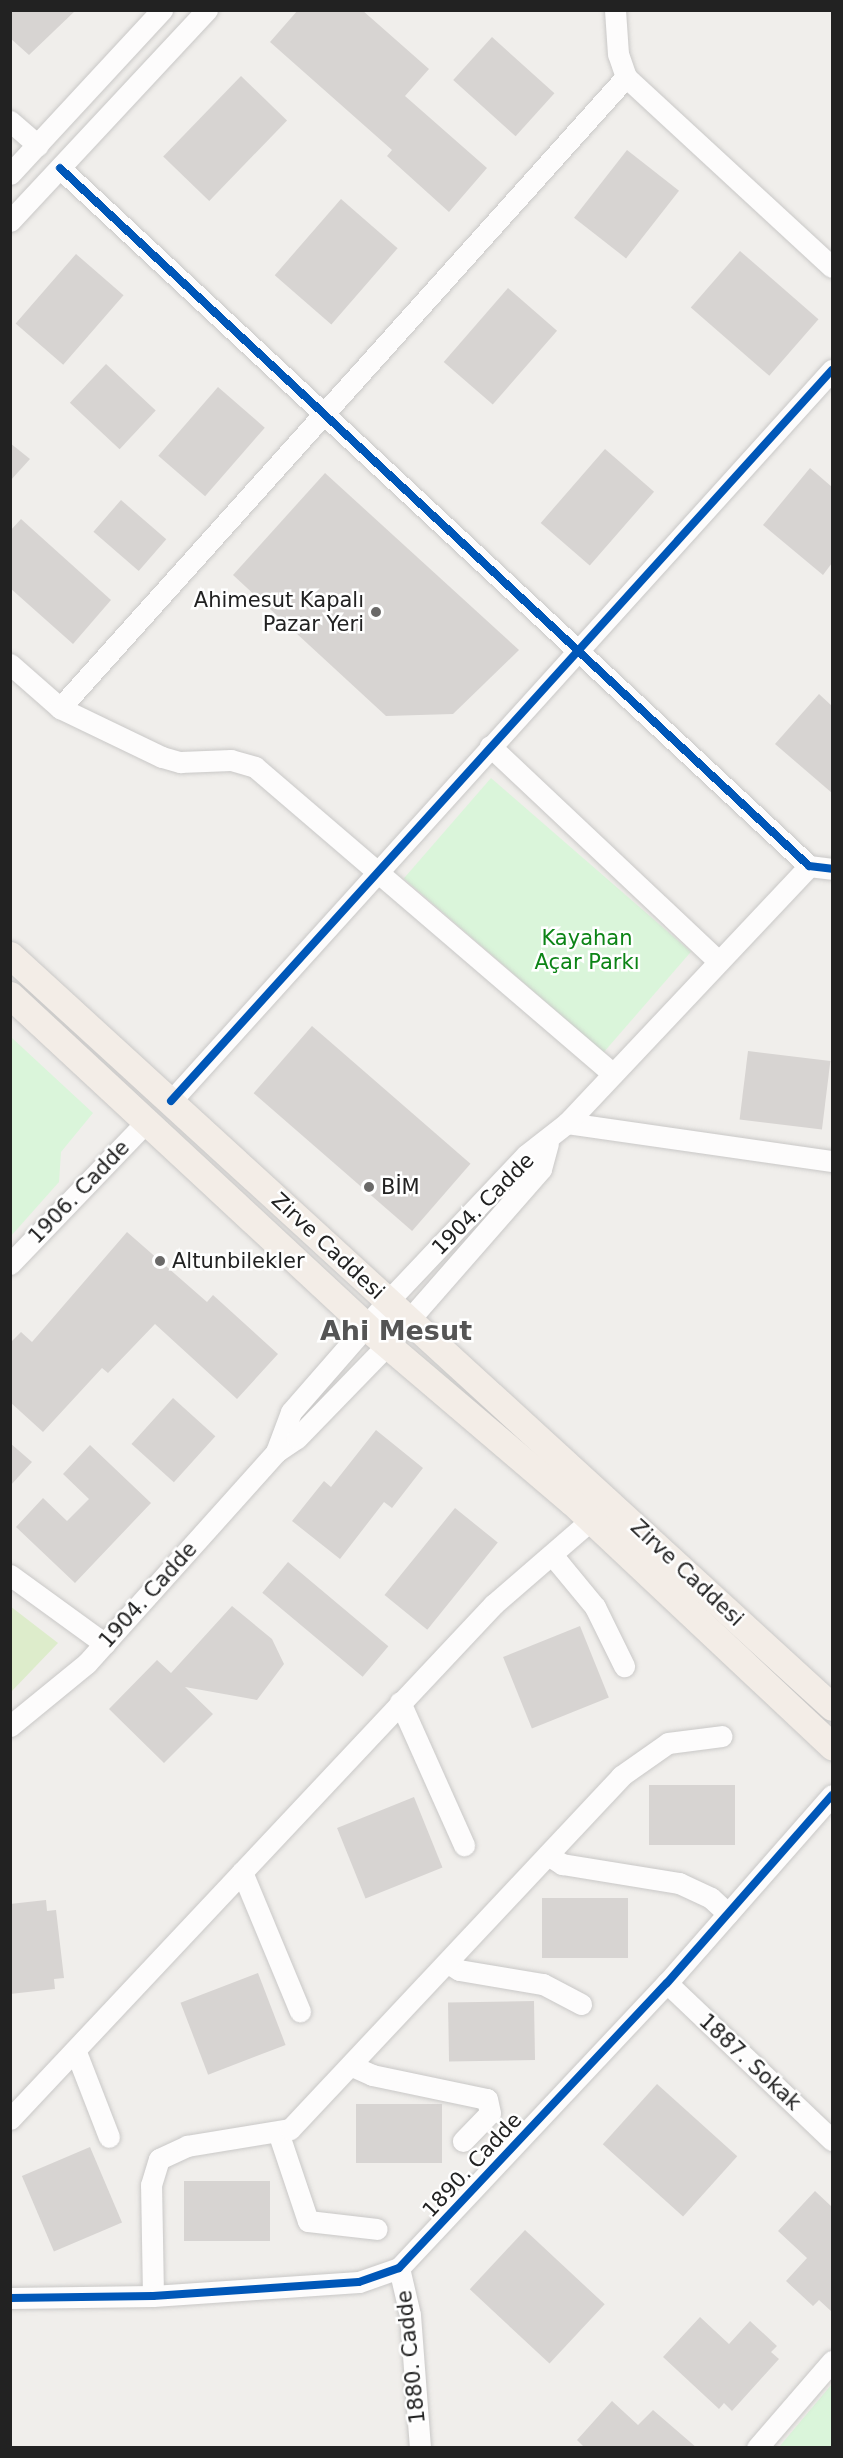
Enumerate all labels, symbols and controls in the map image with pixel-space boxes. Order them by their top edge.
place label: Ahimesut Kapalı Pazar Yeri [194,587,364,637]
marker: Ahimesut Kapalı Pazar Yeri [369,605,383,619]
park label: Kayahan Açar Parkı [535,925,639,975]
street label: 1906. Cadde [23,1135,135,1249]
street label: 1904. Cadde [427,1148,539,1260]
place label: BİM [381,1174,420,1200]
marker: BİM [362,1180,376,1194]
street label: Zirve Caddesi [266,1187,390,1305]
place label: Altunbilekler [172,1248,305,1274]
marker: Altunbilekler [153,1254,167,1268]
district label: Ahi Mesut [320,1315,472,1347]
street label: Zirve Caddesi [625,1514,749,1632]
street label: 1904. Cadde [94,1537,202,1653]
street label: 1887. Sokak [694,2009,806,2115]
street label: 1890. Cadde [417,2107,527,2223]
street label: 1880. Cadde [391,2289,431,2425]

